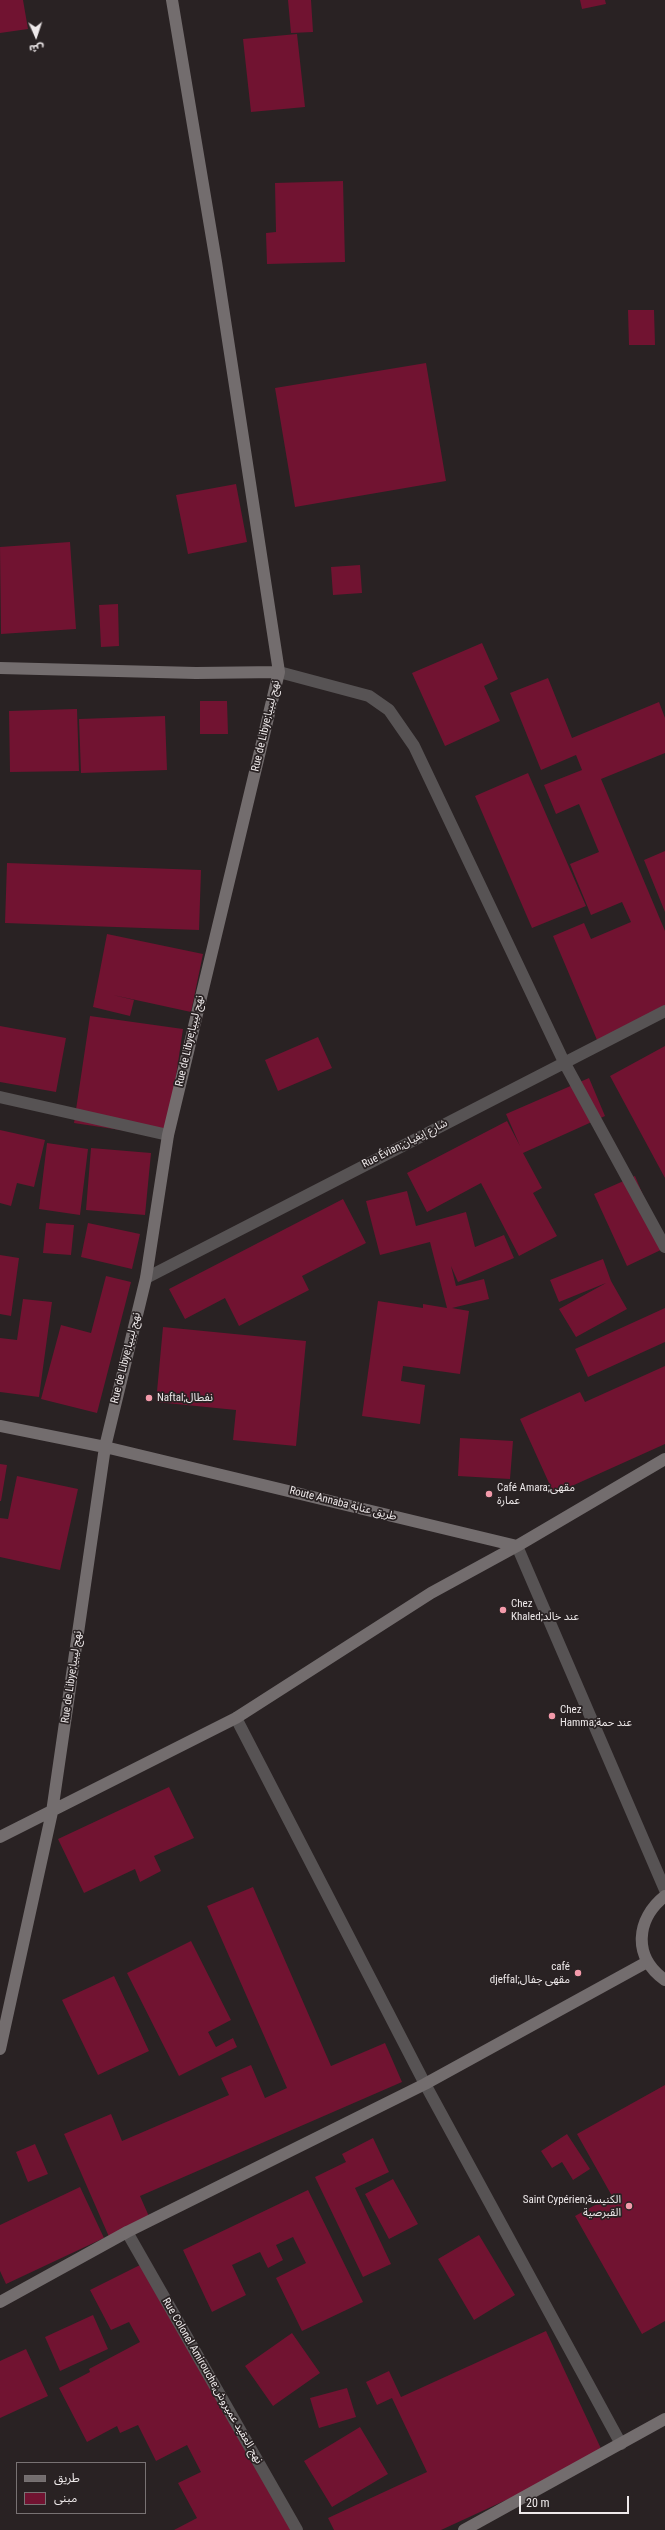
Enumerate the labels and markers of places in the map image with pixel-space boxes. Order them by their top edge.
place label: Naftal;نفطال [157,1391,213,1405]
marker: Naftal;نفطال [144,1393,154,1403]
place label: Café Amara;مقهى عمارة [497,1481,575,1507]
marker: Café Amara;مقهى عمارة [484,1489,494,1499]
place label: Chez Khaled;عند خالد [511,1597,579,1623]
marker: Chez Khaled;عند خالد [498,1605,508,1615]
place label: Chez Hamma;عند حمة [560,1703,632,1729]
marker: Chez Hamma;عند حمة [547,1711,557,1721]
place label: café djeffal;مقهى جفال [490,1960,570,1986]
marker: café djeffal;مقهى جفال [573,1968,583,1978]
place label: Saint Cypérien;الكنيسة القبرصية [523,2193,621,2219]
marker: Saint Cypérien;الكنيسة القبرصية [624,2201,634,2211]

